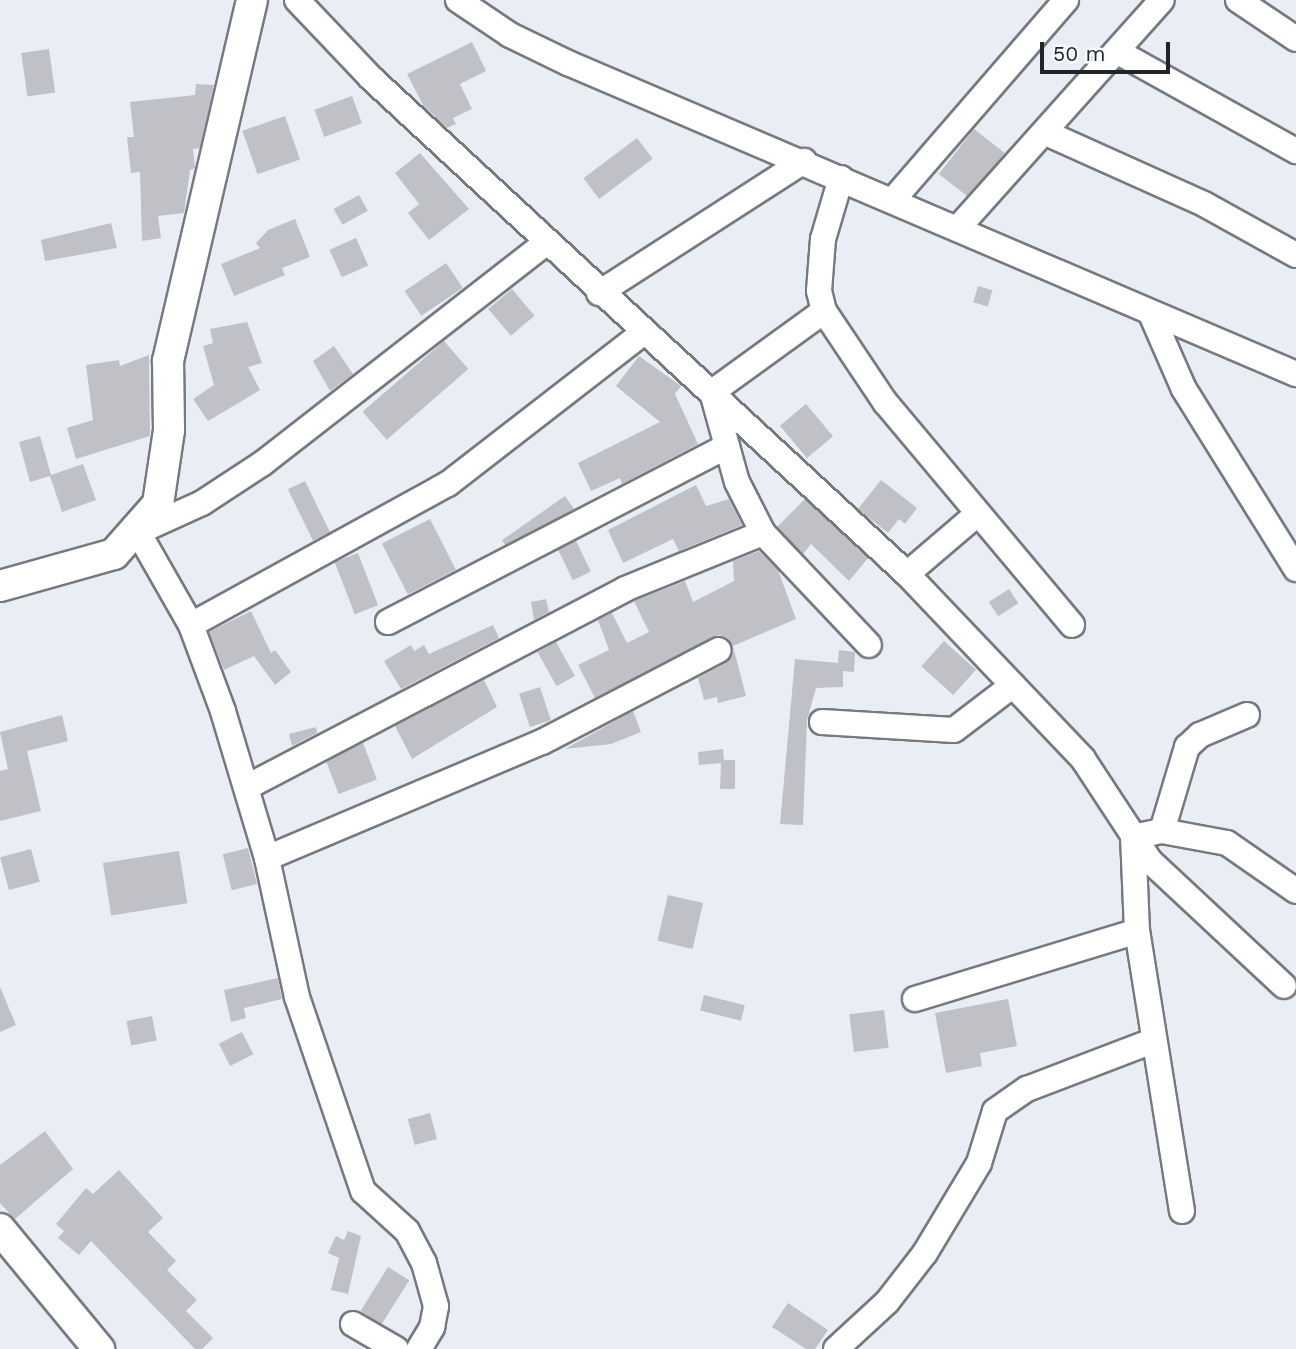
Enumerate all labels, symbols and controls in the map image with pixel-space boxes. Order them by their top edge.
scale bar [1044,28,1174,72]
text: 50 m [1053,41,1105,66]

